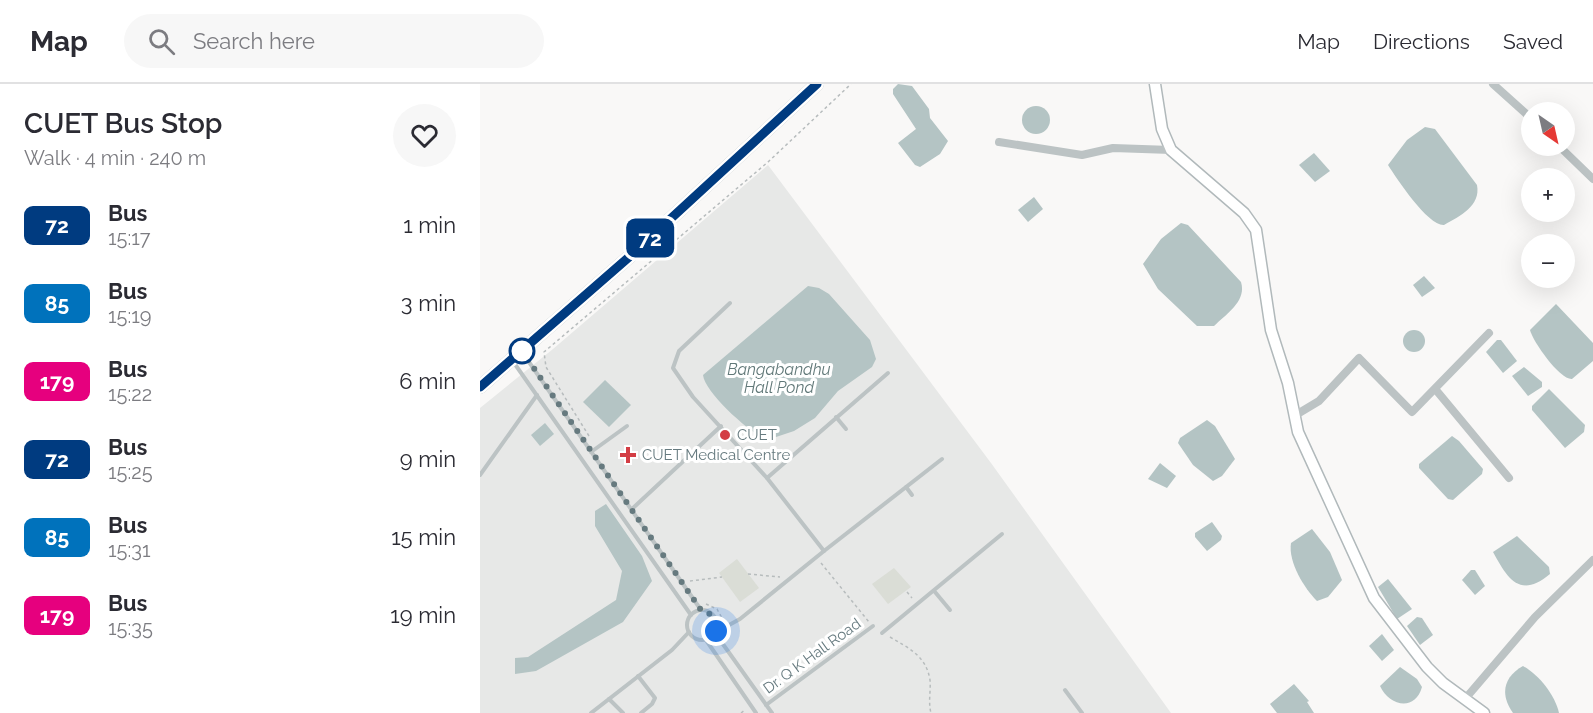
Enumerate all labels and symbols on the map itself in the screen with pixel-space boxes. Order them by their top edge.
north arrow [1521,102,1575,156]
line badge: 72 [623,218,677,258]
unlabelled marker [509,338,535,364]
water label: Bangabandhu Hall Pond [727,360,831,397]
place label: CUET [737,426,777,444]
marker: CUET [718,428,732,442]
marker: CUET Medical Centre [619,446,637,464]
place label: CUET Medical Centre [642,446,790,464]
street label: Dr. Q K Hall Road [760,615,864,697]
your location [701,616,731,646]

